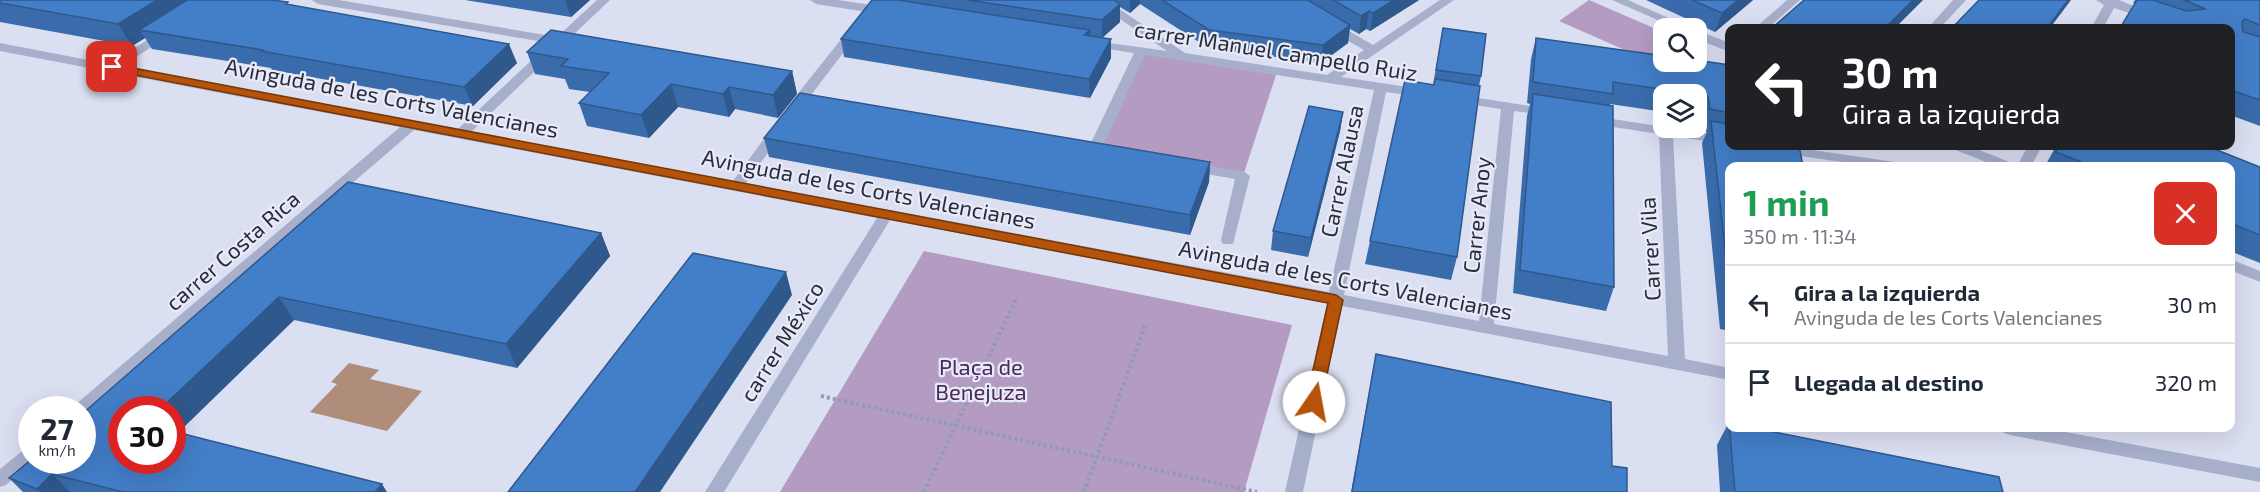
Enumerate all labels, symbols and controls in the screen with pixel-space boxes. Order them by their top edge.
street label: carrer Manuel Campello Ruiz [1133,15,1419,85]
map controls [1653,18,1707,138]
button: search [1653,18,1707,72]
pin [86,41,137,92]
text: 30 m [1842,46,1938,96]
icon: left [1743,48,1821,126]
icon: arrive [95,50,128,83]
street label: Avinguda de les Corts Valencianes [223,52,561,142]
button: layers [1653,84,1707,138]
text: Gira a la izquierda [1842,97,2060,129]
street label: Carrer Alausa [1314,102,1368,240]
street label: Avinguda de les Corts Valencianes [700,143,1038,233]
street label: Carrer Anoy [1457,155,1495,275]
text: 1 min [1743,180,1830,223]
button: close [2154,182,2217,245]
street label: carrer Costa Rica [160,185,304,315]
street label: Carrer Vila [1633,196,1665,302]
text: 350 m · 11:34 [1743,224,1857,248]
street label: Avinguda de les Corts Valencianes [1177,234,1515,324]
street label: carrer México [734,276,828,406]
text: Gira a la izquierda [1794,279,1980,305]
icon: left [1743,288,1776,321]
text: 30 m [2167,291,2217,317]
text: Avinguda de les Corts Valencianes [1794,305,2102,329]
park label: Plaça de Benejuza [935,353,1027,405]
icon: arrive [1743,366,1776,399]
text: Llegada al destino [1794,369,1984,395]
text: 320 m [2155,369,2217,395]
position arrow [1282,370,1346,434]
speed limit sign: 30 [108,396,186,474]
text: 27 [40,410,74,446]
text: km/h [38,441,76,459]

